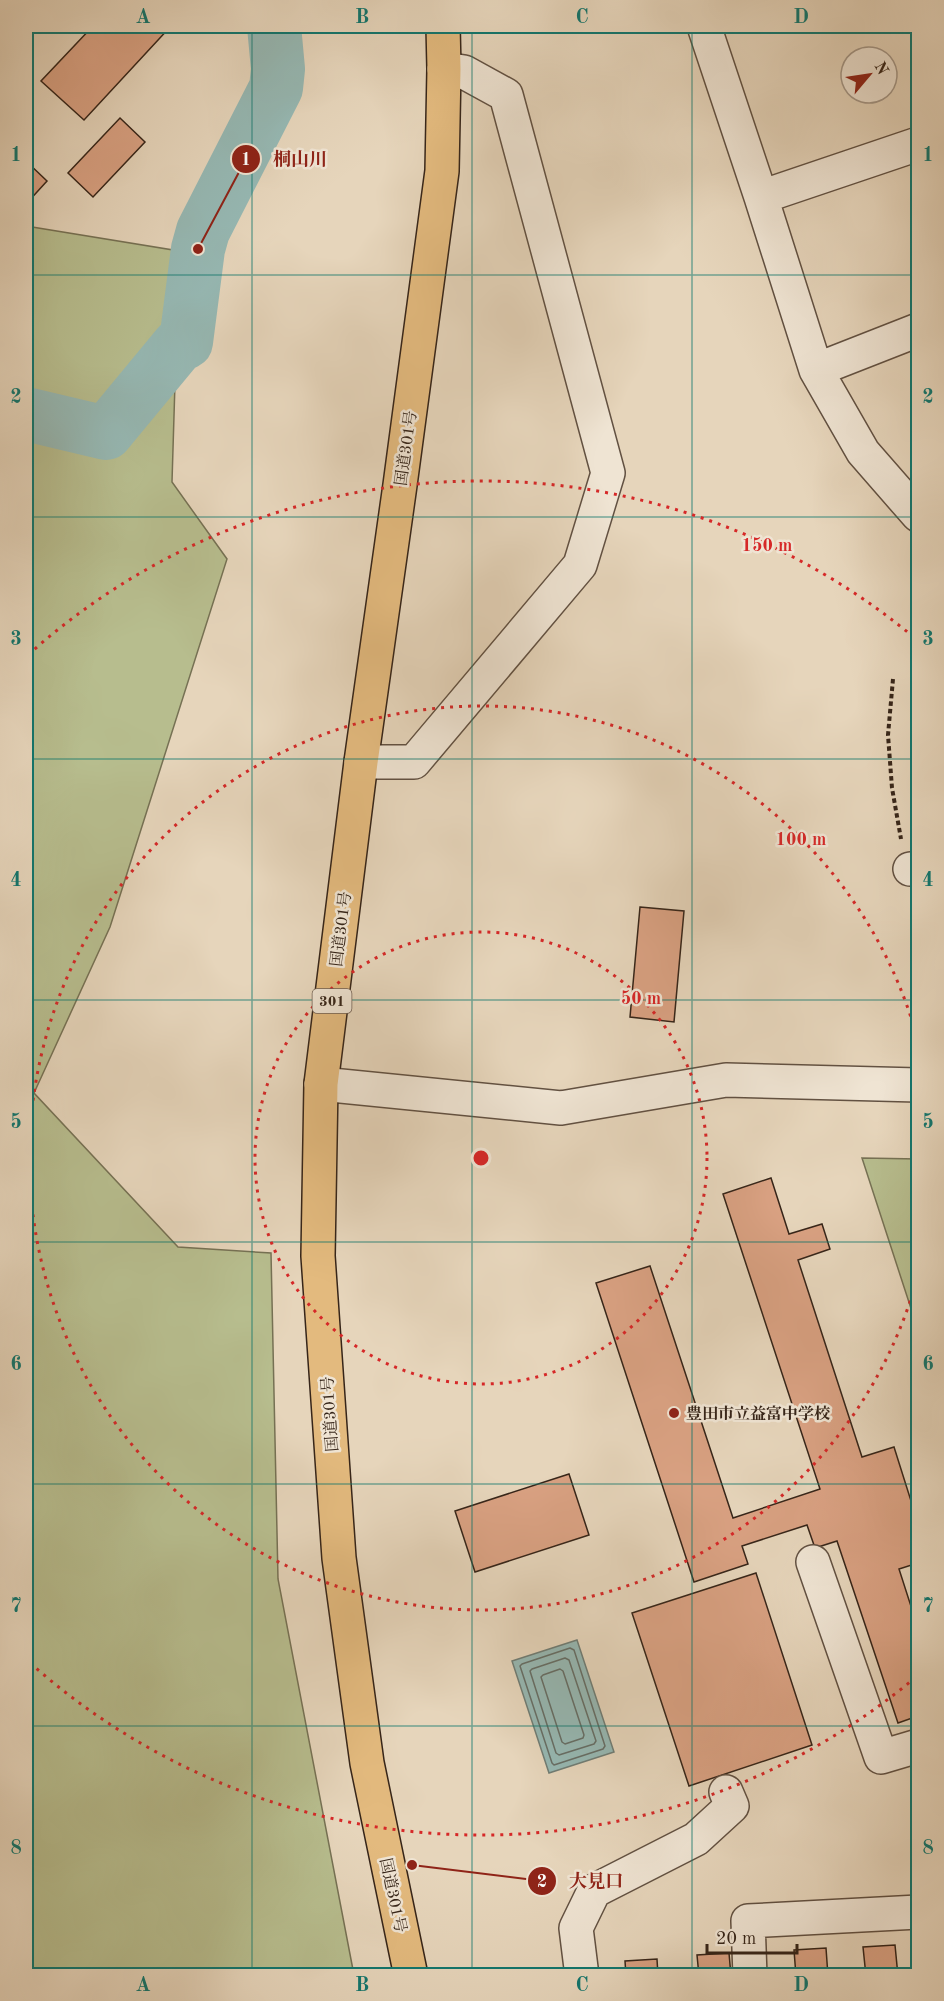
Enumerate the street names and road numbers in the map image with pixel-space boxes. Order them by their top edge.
street label: 国道301号 [392,409,420,487]
street label: 国道301号 [327,890,355,968]
road number: 301 [312,989,352,1013]
street label: 国道301号 [318,1375,342,1452]
street label: 国道301号 [376,1856,410,1934]

